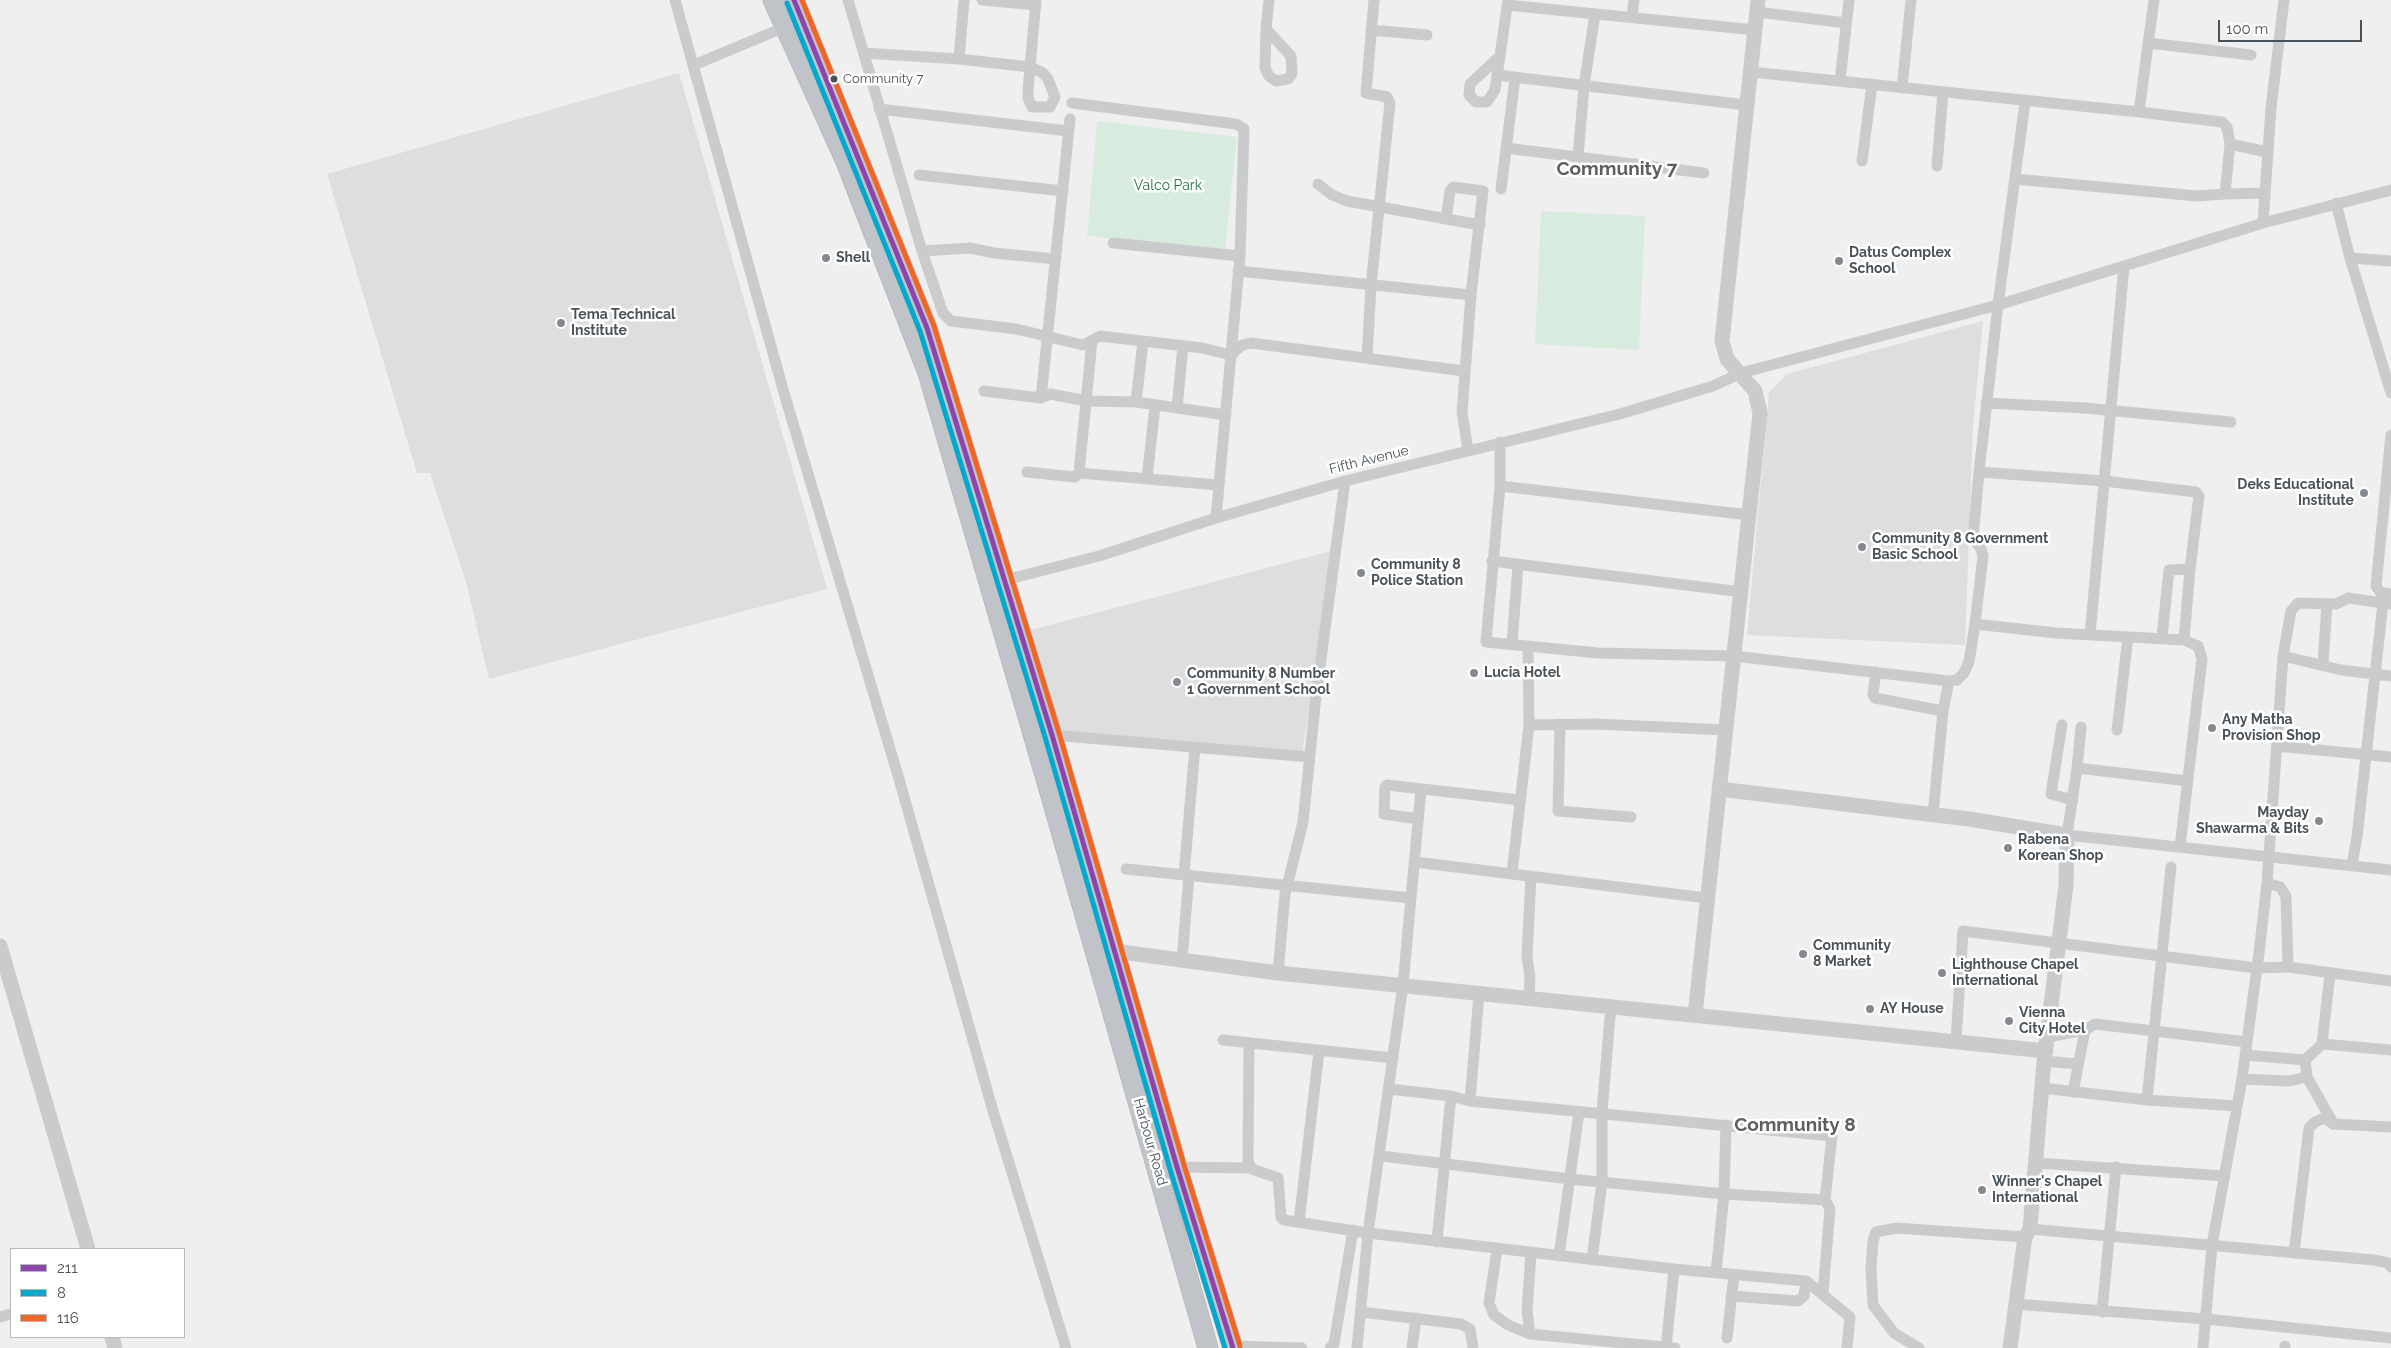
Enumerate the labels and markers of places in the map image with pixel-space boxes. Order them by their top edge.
place label: Community 7 [843,71,923,87]
marker: Community 7 [829,74,839,84]
place label: Datus Complex School [1849,245,1951,278]
place label: Shell [836,250,870,266]
marker: Shell [820,252,832,264]
marker: Datus Complex School [1833,255,1845,267]
place label: Tema Technical Institute [571,307,676,340]
marker: Tema Technical Institute [555,317,567,329]
place label: Deks Educational Institute [2237,477,2354,510]
marker: Deks Educational Institute [2358,487,2370,499]
place label: Community 8 Government Basic School [1872,531,2048,564]
marker: Community 8 Government Basic School [1856,541,1868,553]
place label: Community 8 Police Station [1371,557,1463,590]
marker: Community 8 Police Station [1355,567,1367,579]
place label: Lucia Hotel [1484,665,1560,681]
place label: Community 8 Number 1 Government School [1187,666,1335,699]
marker: Lucia Hotel [1468,667,1480,679]
marker: Community 8 Number 1 Government School [1171,676,1183,688]
place label: Any Matha Provision Shop [2222,712,2321,744]
marker: Any Matha Provision Shop [2206,722,2218,734]
place label: Mayday Shawarma & Bits [2196,805,2309,838]
marker: Mayday Shawarma & Bits [2313,815,2325,827]
place label: Rabena Korean Shop [2018,832,2103,864]
marker: Rabena Korean Shop [2002,842,2014,854]
place label: Community 8 Market [1813,938,1891,970]
marker: Community 8 Market [1797,948,1809,960]
place label: Lighthouse Chapel International [1952,957,2078,990]
marker: Lighthouse Chapel International [1936,967,1948,979]
place label: AY House [1880,1001,1944,1017]
marker: AY House [1864,1003,1876,1015]
place label: Vienna City Hotel [2019,1005,2085,1038]
marker: Vienna City Hotel [2003,1015,2015,1027]
place label: Winner's Chapel International [1992,1174,2102,1206]
marker: Winner's Chapel International [1976,1184,1988,1196]

